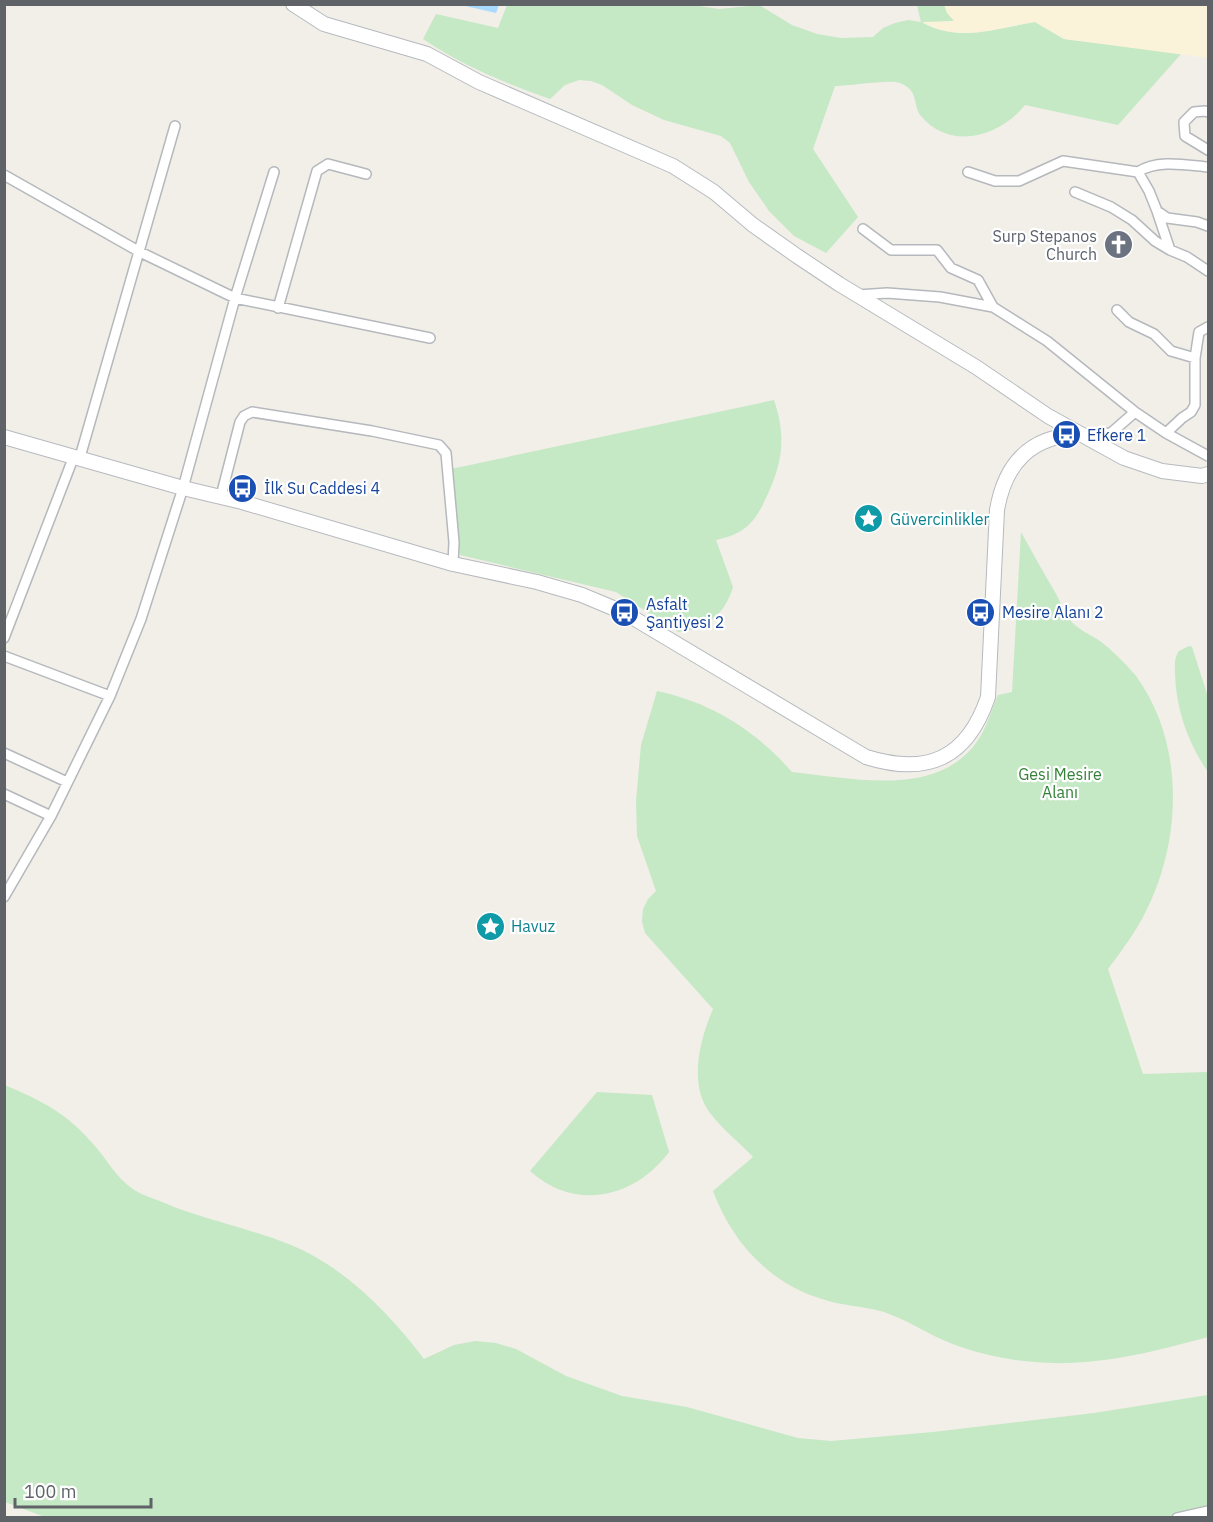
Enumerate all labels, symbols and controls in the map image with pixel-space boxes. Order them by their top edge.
place label: Surp Stepanos Church [992,226,1097,264]
church icon: Surp Stepanos Church [1102,229,1134,261]
bus stop icon: Efkere 1 [1050,419,1082,451]
place label: Efkere 1 [1087,425,1146,445]
bus stop icon: İlk Su Caddesi 4 [227,472,259,504]
place label: İlk Su Caddesi 4 [264,478,380,498]
place icon: Güvercinlikler [853,503,885,535]
place label: Güvercinlikler [890,509,990,529]
place label: Asfalt Şantiyesi 2 [646,594,724,632]
bus stop icon: Mesire Alanı 2 [965,596,997,628]
bus stop icon: Asfalt Şantiyesi 2 [609,597,641,629]
place label: Mesire Alanı 2 [1002,602,1104,622]
park label: Gesi Mesire Alanı [1018,764,1102,802]
place icon: Havuz [474,910,506,942]
place label: Havuz [511,916,555,936]
scale bar [15,1471,152,1509]
text: 100 m [24,1480,76,1503]

